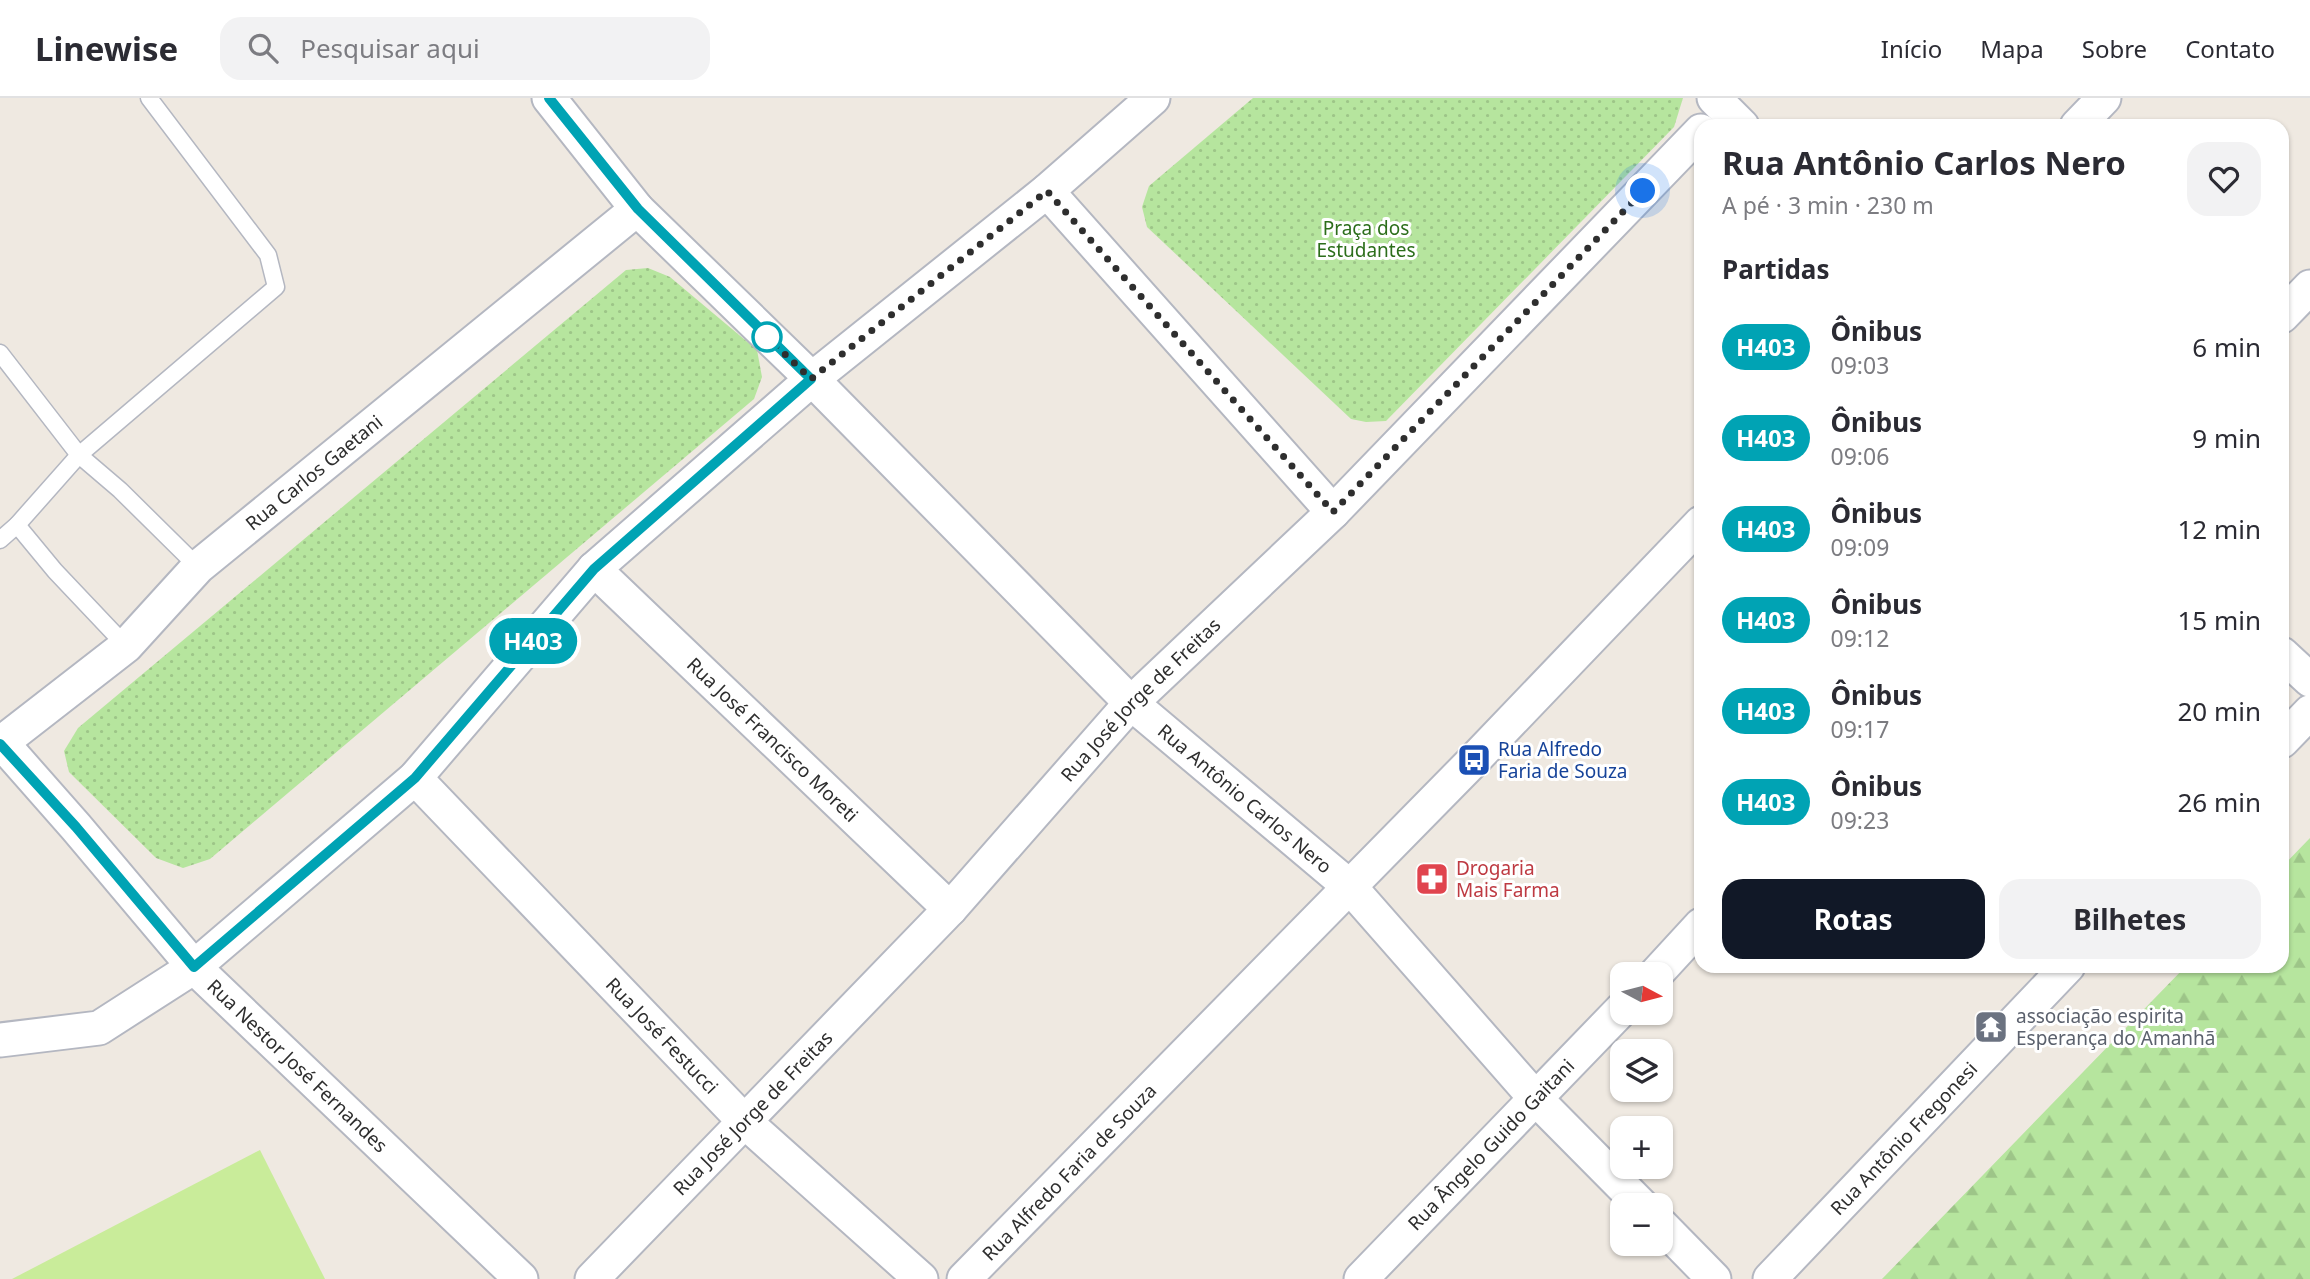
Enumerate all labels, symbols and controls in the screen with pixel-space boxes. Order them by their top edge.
search box [220,17,710,80]
text: Linewise [35,26,178,71]
icon: search [244,29,282,67]
text: Pesquisar aqui [300,30,480,66]
text: Início [1881,32,1942,65]
text: Mapa [1980,32,2044,65]
text: Sobre [2082,32,2147,65]
text: Contato [2185,32,2275,65]
text: Rua Antônio Carlos Nero [1722,140,2126,185]
button: heart [2187,142,2261,216]
your location [1625,173,1660,208]
text: A pé · 3 min · 230 m [1722,189,1934,221]
park label: Praça dos Estudantes [1316,215,1416,263]
text: Partidas [1722,251,1829,287]
text: Ônibus [1831,313,1922,349]
unlabelled marker [752,322,782,352]
text: 6 min [2192,329,2261,365]
text: H403 [1736,330,1796,363]
text: 09:03 [1831,349,1889,381]
text: Ônibus [1831,404,1922,440]
street label: Rua Carlos Gaetani [240,409,388,536]
text: 9 min [2192,420,2261,456]
text: H403 [1736,421,1796,454]
text: 09:06 [1831,440,1889,472]
text: Ônibus [1831,495,1922,531]
text: 12 min [2177,511,2261,547]
text: H403 [1736,512,1796,545]
text: 09:09 [1831,531,1889,563]
text: Ônibus [1831,586,1922,622]
text: 15 min [2177,602,2261,638]
text: H403 [1736,603,1796,636]
street label: Rua José Jorge de Freitas [1055,612,1226,787]
line badge: H403 [484,618,582,664]
text: 09:12 [1831,622,1889,654]
text: H403 [503,624,563,657]
street label: Rua José Francisco Moreti [681,652,864,828]
text: Ônibus [1831,677,1922,713]
text: 20 min [2177,693,2261,729]
text: H403 [1736,694,1796,727]
text: 09:17 [1831,713,1889,745]
street label: Rua Antônio Carlos Nero [1152,718,1337,879]
place label: Rua Alfredo Faria de Souza [1498,736,1627,784]
bus stop icon: Rua Alfredo Faria de Souza [1455,741,1493,779]
text: Ônibus [1831,768,1922,804]
text: 26 min [2177,784,2261,820]
text: H403 [1736,785,1796,818]
text: 09:23 [1831,804,1889,836]
place label: Drogaria Mais Farma [1456,855,1560,903]
pharmacy icon: Drogaria Mais Farma [1413,860,1451,898]
button: Rotas [1722,879,1985,959]
button: Bilhetes [1999,879,2261,959]
north arrow [1610,962,1673,1026]
map controls [1610,962,1673,1256]
street label: Rua José Festucci [600,972,724,1100]
street label: Rua Nestor José Fernandes [202,973,393,1158]
place label: associação espirita Esperança do Amanhã [2016,1003,2215,1051]
temple icon: associação espirita Esperança do Amanhã [1972,1008,2010,1046]
street label: Rua José Jorge de Freitas [667,1025,838,1201]
button: layers [1610,1039,1673,1102]
street label: Rua Ângelo Guido Gaitani [1402,1053,1580,1236]
street label: Rua Antônio Fregonesi [1825,1056,1983,1221]
street label: Rua Alfredo Faria de Souza [976,1078,1162,1266]
button: + [1610,1116,1673,1179]
button: − [1610,1193,1673,1256]

